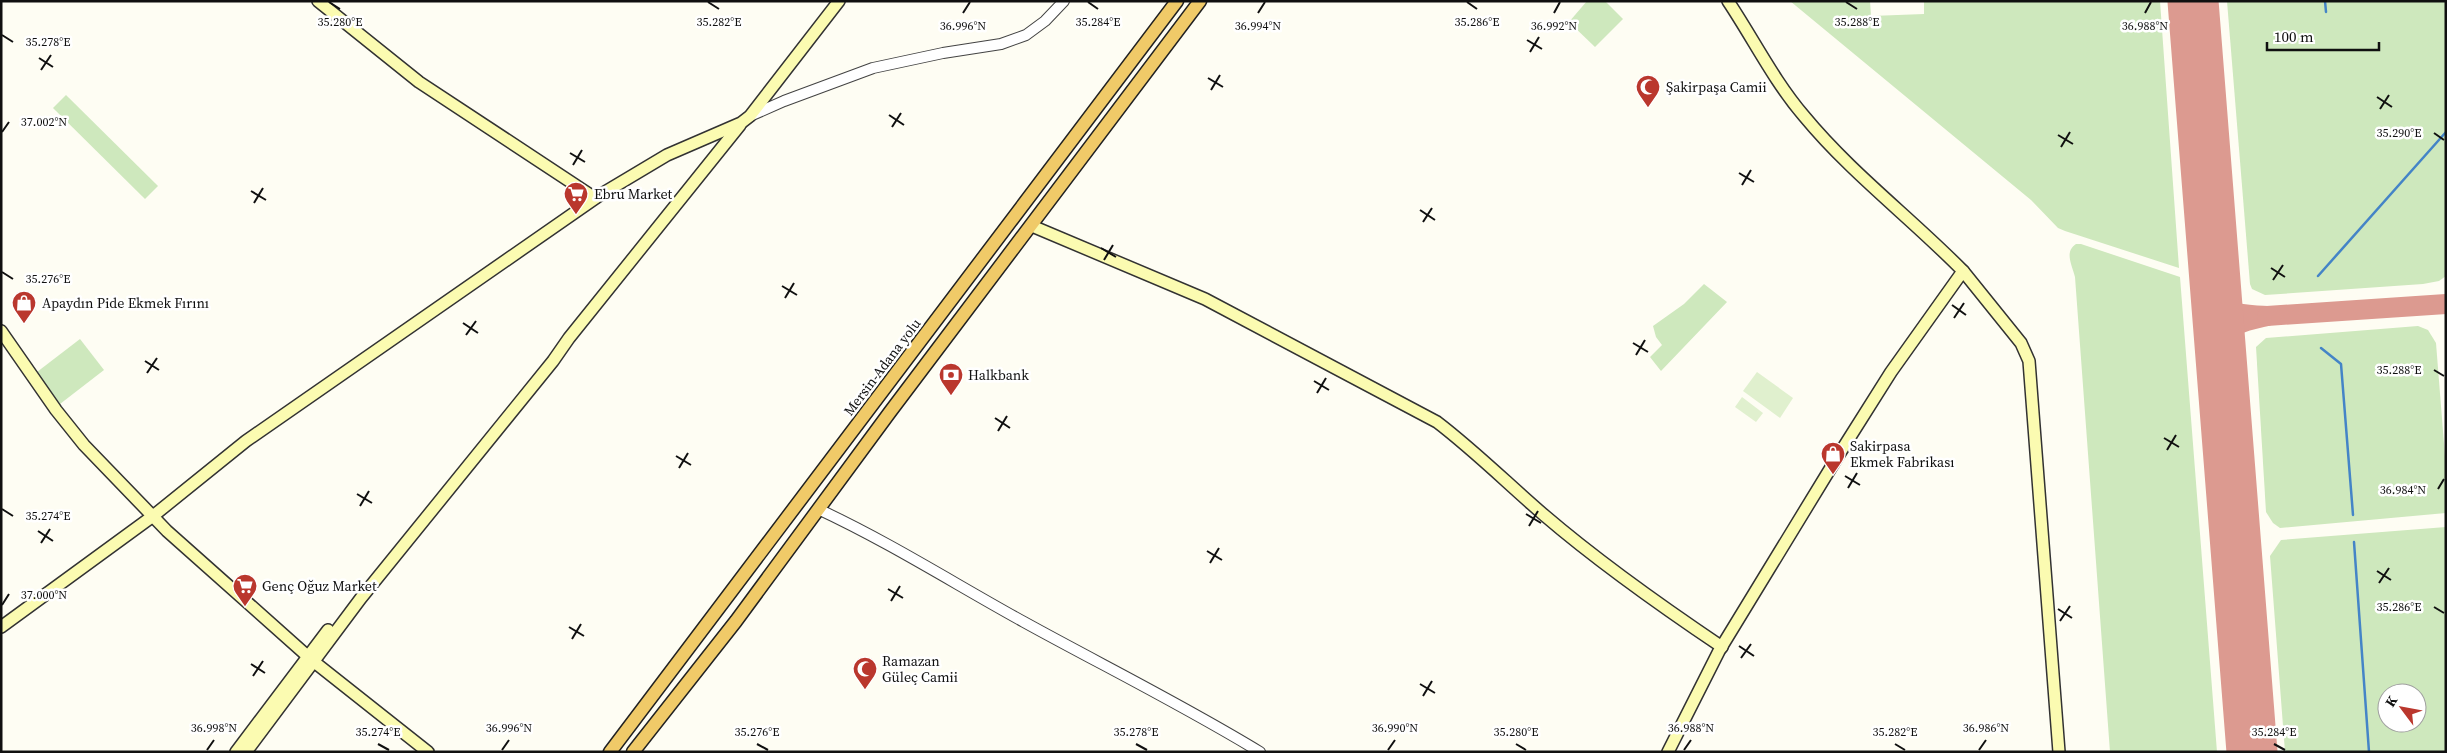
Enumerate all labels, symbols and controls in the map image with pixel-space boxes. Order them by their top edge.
text: 35.280°E [318,14,362,30]
text: 35.282°E [697,14,741,30]
text: 35.284°E [1076,14,1120,30]
text: 35.286°E [1455,14,1499,30]
text: 35.288°E [1835,14,1879,30]
text: 36.996°N [940,18,986,34]
text: 36.994°N [1235,18,1281,34]
text: 36.992°N [1531,18,1577,34]
text: 36.988°N [2122,18,2168,34]
scale bar [2267,20,2380,52]
text: 100 m [2274,26,2314,47]
text: 35.278°E [26,34,70,50]
mosque icon: Şakirpaşa Camii [1635,74,1661,108]
place label: Şakirpaşa Camii [1666,77,1767,97]
text: 37.002°N [21,114,67,130]
text: 35.290°E [2377,125,2421,141]
supermarket icon: Ebru Market [563,181,589,215]
place label: Ebru Market [594,184,673,204]
text: 35.276°E [26,271,70,287]
shop icon: Apaydın Pide Ekmek Fırını [11,290,37,324]
place label: Apaydın Pide Ekmek Fırını [42,293,209,313]
street label: Mersin-Adana yolu [839,314,925,420]
bank icon: Halkbank [938,362,964,396]
text: 35.288°E [2377,362,2421,378]
place label: Halkbank [968,365,1029,385]
place label: Sakirpasa Ekmek Fabrikası [1850,436,1955,472]
shop icon: Sakirpasa Ekmek Fabrikası [1820,441,1846,475]
text: 36.984°N [2380,482,2426,498]
text: 35.274°E [26,508,70,524]
supermarket icon: Genç Oğuz Market [232,573,258,607]
place label: Genç Oğuz Market [262,576,377,596]
text: 37.000°N [21,587,67,603]
text: 35.286°E [2377,599,2421,615]
place label: Ramazan Güleç Camii [882,651,958,687]
mosque icon: Ramazan Güleç Camii [852,656,878,690]
north arrow [2377,683,2427,733]
text: K [2380,691,2402,711]
text: 36.998°N [191,720,237,736]
text: 36.996°N [486,720,532,736]
text: 36.990°N [1372,720,1418,736]
text: 36.988°N [1668,720,1714,736]
text: 36.986°N [1963,720,2009,736]
text: 35.274°E [356,724,400,740]
text: 35.276°E [735,724,779,740]
text: 35.278°E [1114,724,1158,740]
text: 35.280°E [1494,724,1538,740]
text: 35.282°E [1873,724,1917,740]
text: 35.284°E [2252,724,2296,740]

